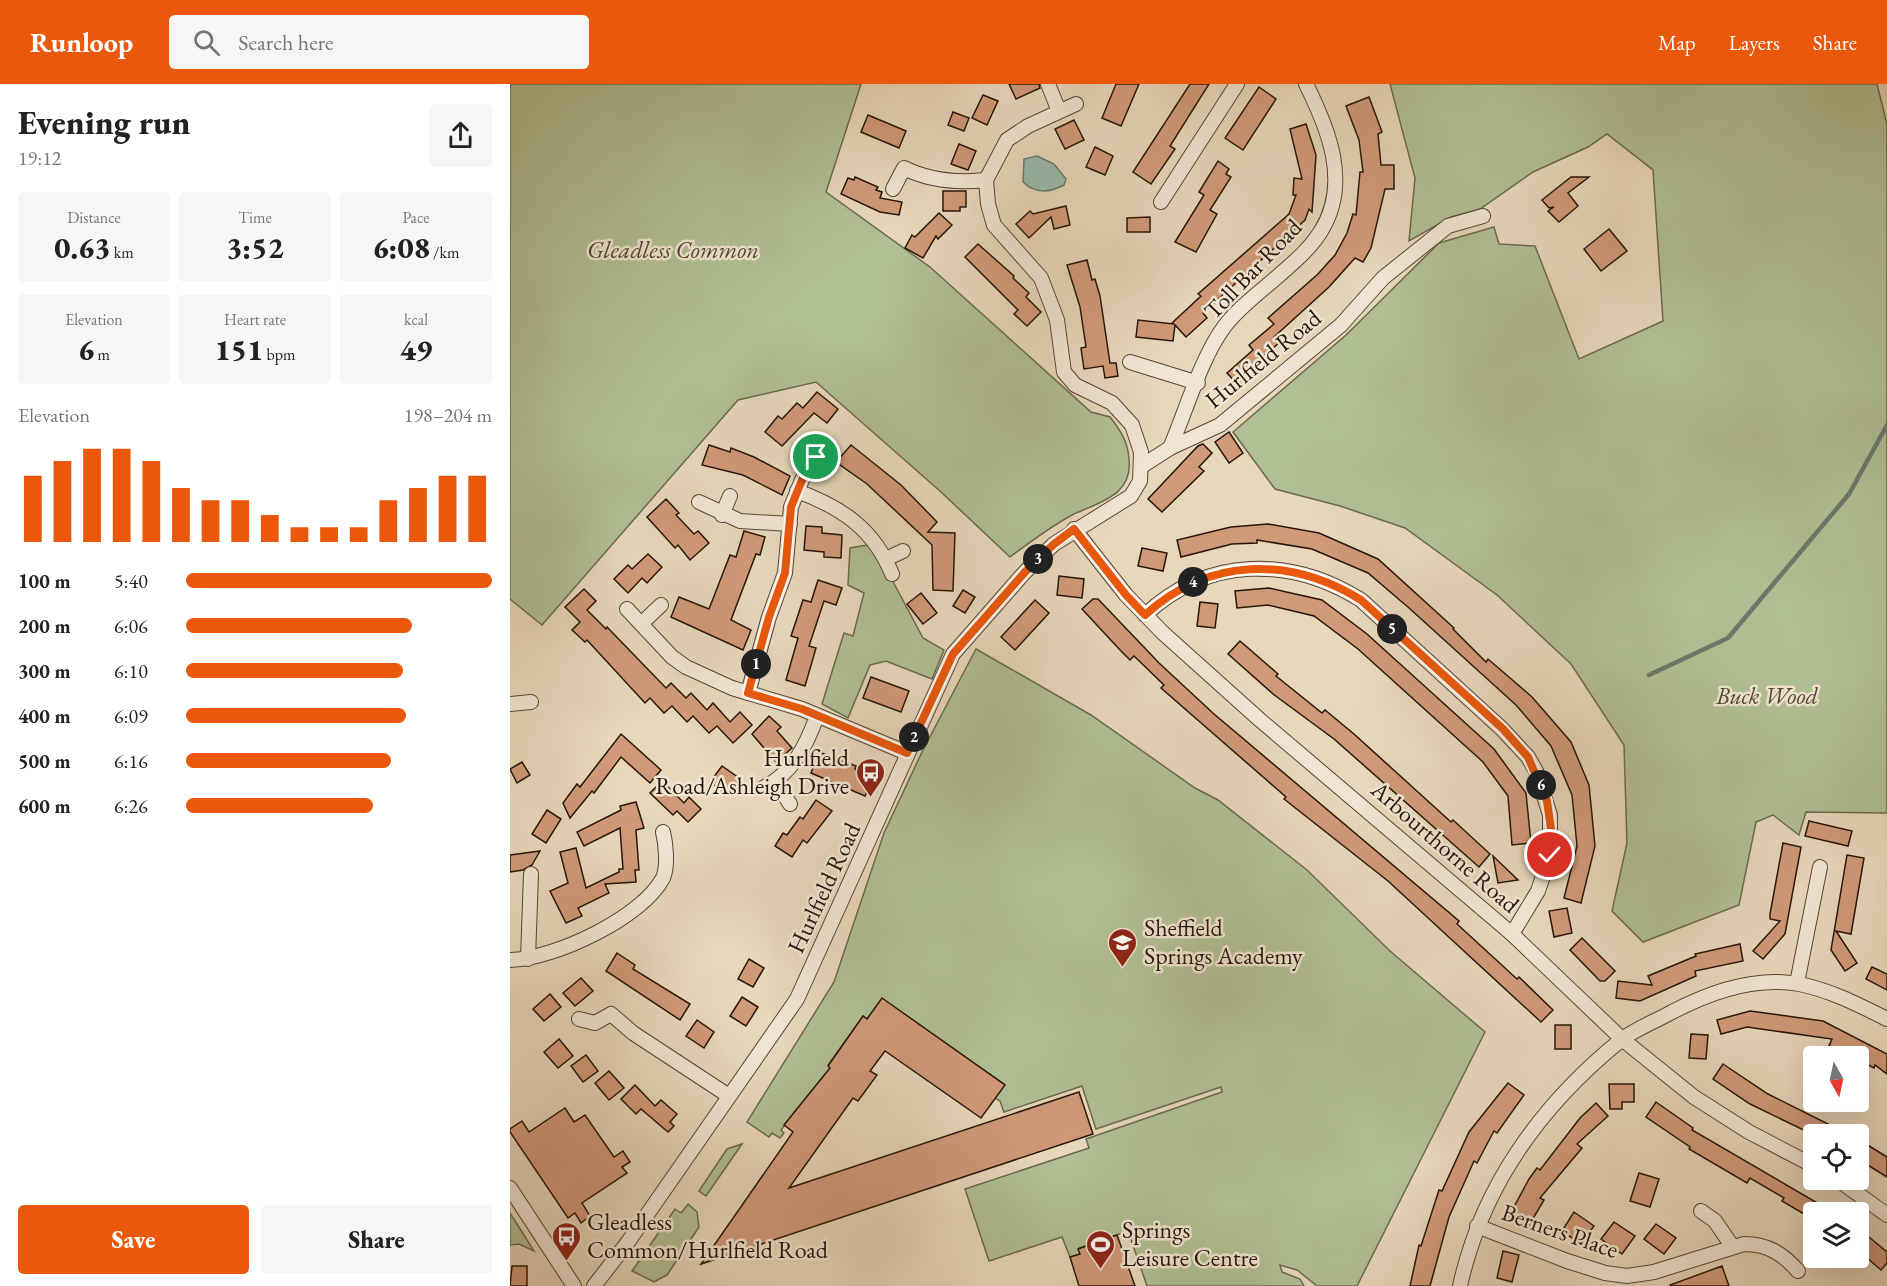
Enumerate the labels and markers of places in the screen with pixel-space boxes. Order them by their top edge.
pin [790,431,841,482]
pin: 3 [1023,544,1053,574]
pin: 4 [1178,567,1208,597]
pin: 5 [1377,614,1407,644]
pin: 1 [741,649,771,679]
pin: 2 [899,722,929,752]
place label: Hurlfield Road/Ashleigh Drive [655,742,850,801]
bus stop icon: Hurlfield Road/Ashleigh Drive [854,756,886,798]
pin: 6 [1526,770,1556,800]
pin [1524,829,1575,880]
place label: Sheffield Springs Academy [1144,912,1303,971]
school or university icon: Sheffield Springs Academy [1107,926,1139,968]
place label: Gleadless Common/Hurlfield Road [587,1206,829,1265]
place label: Springs Leisure Centre [1122,1214,1258,1273]
bus stop icon: Gleadless Common/Hurlfield Road [550,1220,582,1262]
sports icon: Springs Leisure Centre [1085,1228,1117,1270]

